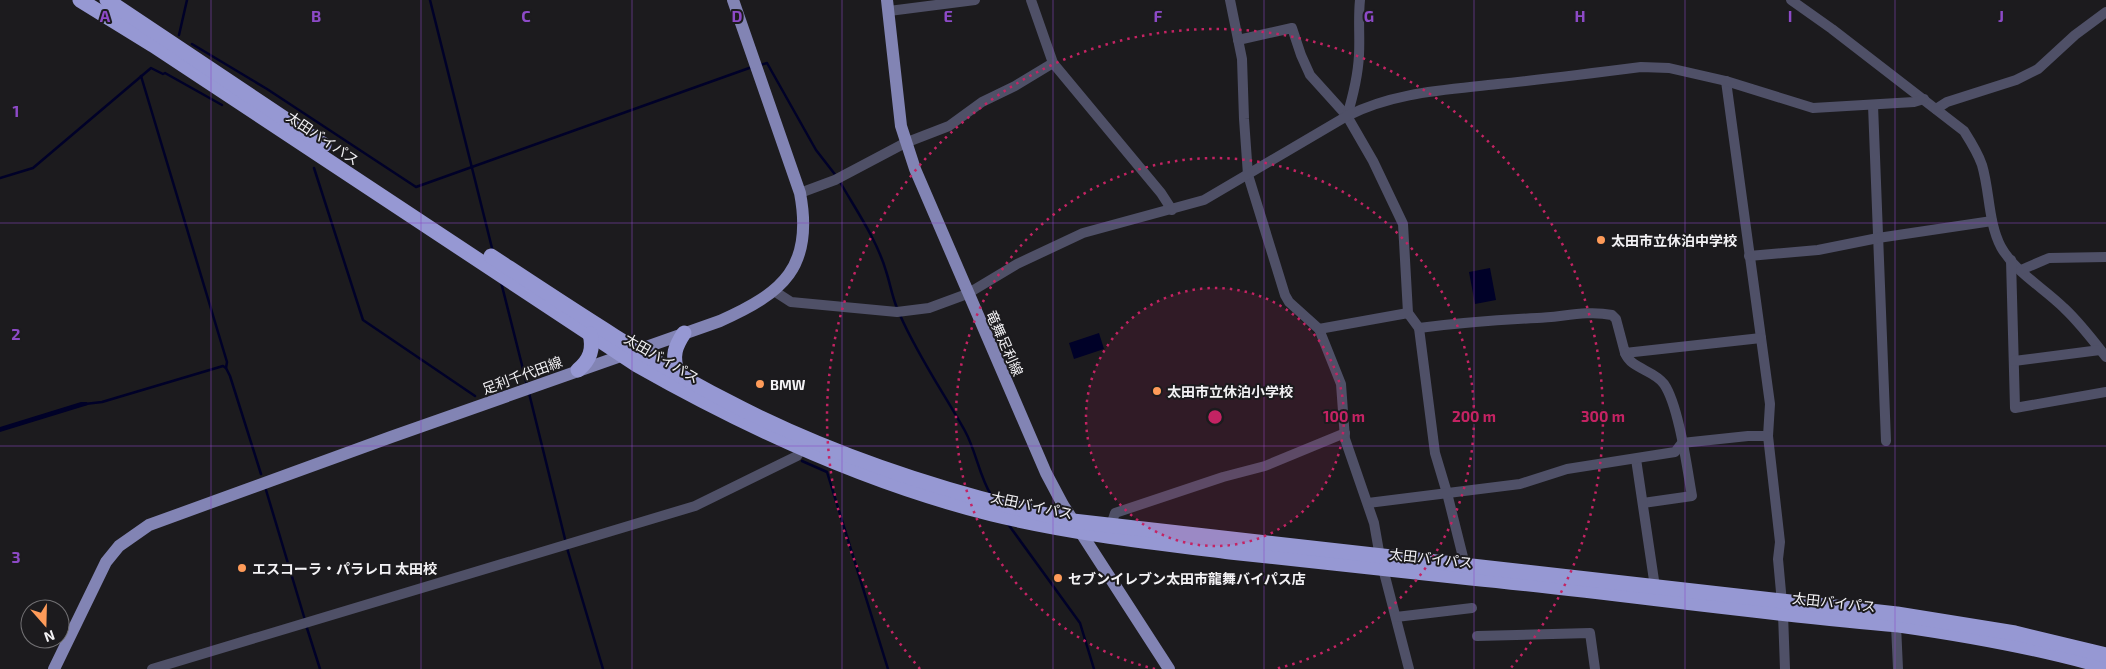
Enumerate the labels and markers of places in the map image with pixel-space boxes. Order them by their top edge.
place label: 太田市立休泊中学校 [1611,232,1737,249]
marker: 太田市立休泊中学校 [1595,234,1607,246]
place label: BMW [770,376,806,393]
marker: BMW [754,378,766,390]
place label: 太田市立休泊小学校 [1167,383,1293,400]
marker: 太田市立休泊小学校 [1151,385,1163,397]
centre of rings [1206,408,1224,426]
place label: エスコーラ・パラレロ 太田校 [252,560,437,577]
marker: エスコーラ・パラレロ 太田校 [236,562,248,574]
place label: セブンイレブン太田市龍舞バイパス店 [1068,570,1306,587]
marker: セブンイレブン太田市龍舞バイパス店 [1052,572,1064,584]

